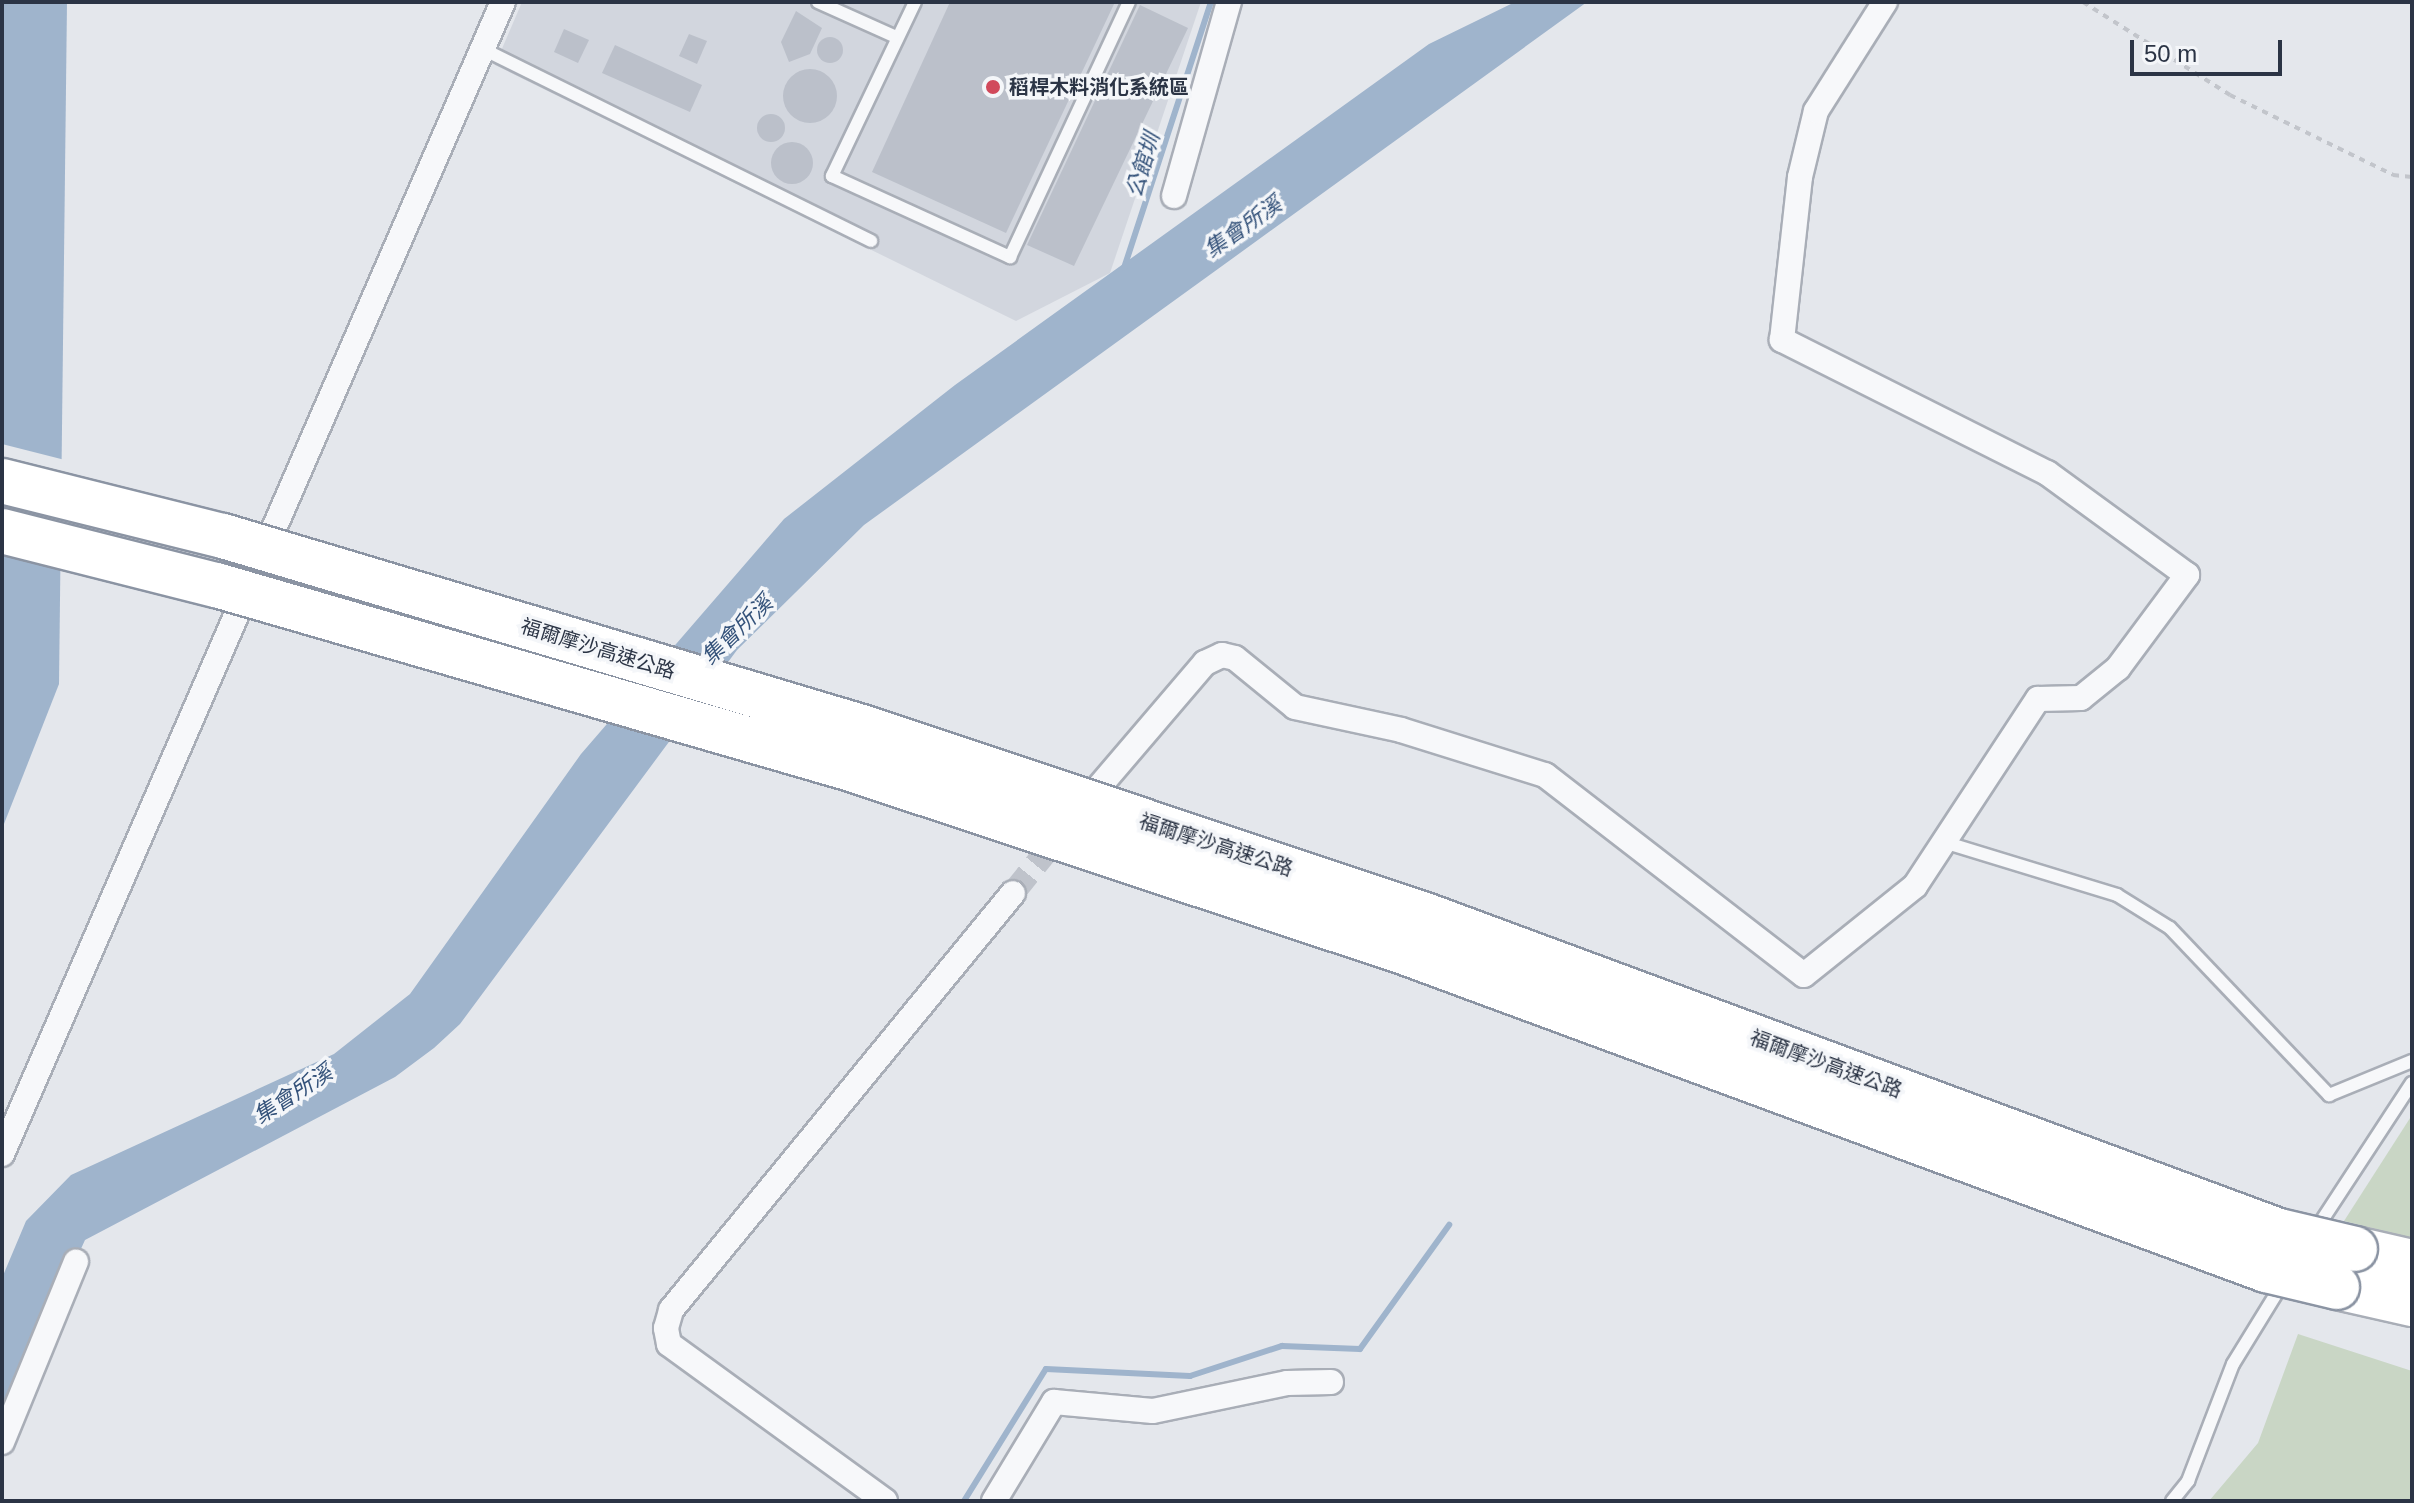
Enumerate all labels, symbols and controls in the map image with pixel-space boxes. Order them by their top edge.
scale bar [2134,24,2286,74]
text: 50 m [2144,40,2197,67]
place label: 稻桿木料消化系統區 [1009,75,1189,99]
marker: 稻桿木料消化系統區 [984,78,1002,96]
water label: 公館圳 [1121,130,1165,200]
water label: 集會所溪 [1199,191,1287,263]
water label: 集會所溪 [696,590,778,670]
street label: 福爾摩沙高速公路 [518,614,678,684]
street label: 福爾摩沙高速公路 [1136,809,1296,881]
street label: 福爾摩沙高速公路 [1747,1025,1905,1103]
water label: 集會所溪 [249,1059,337,1129]

